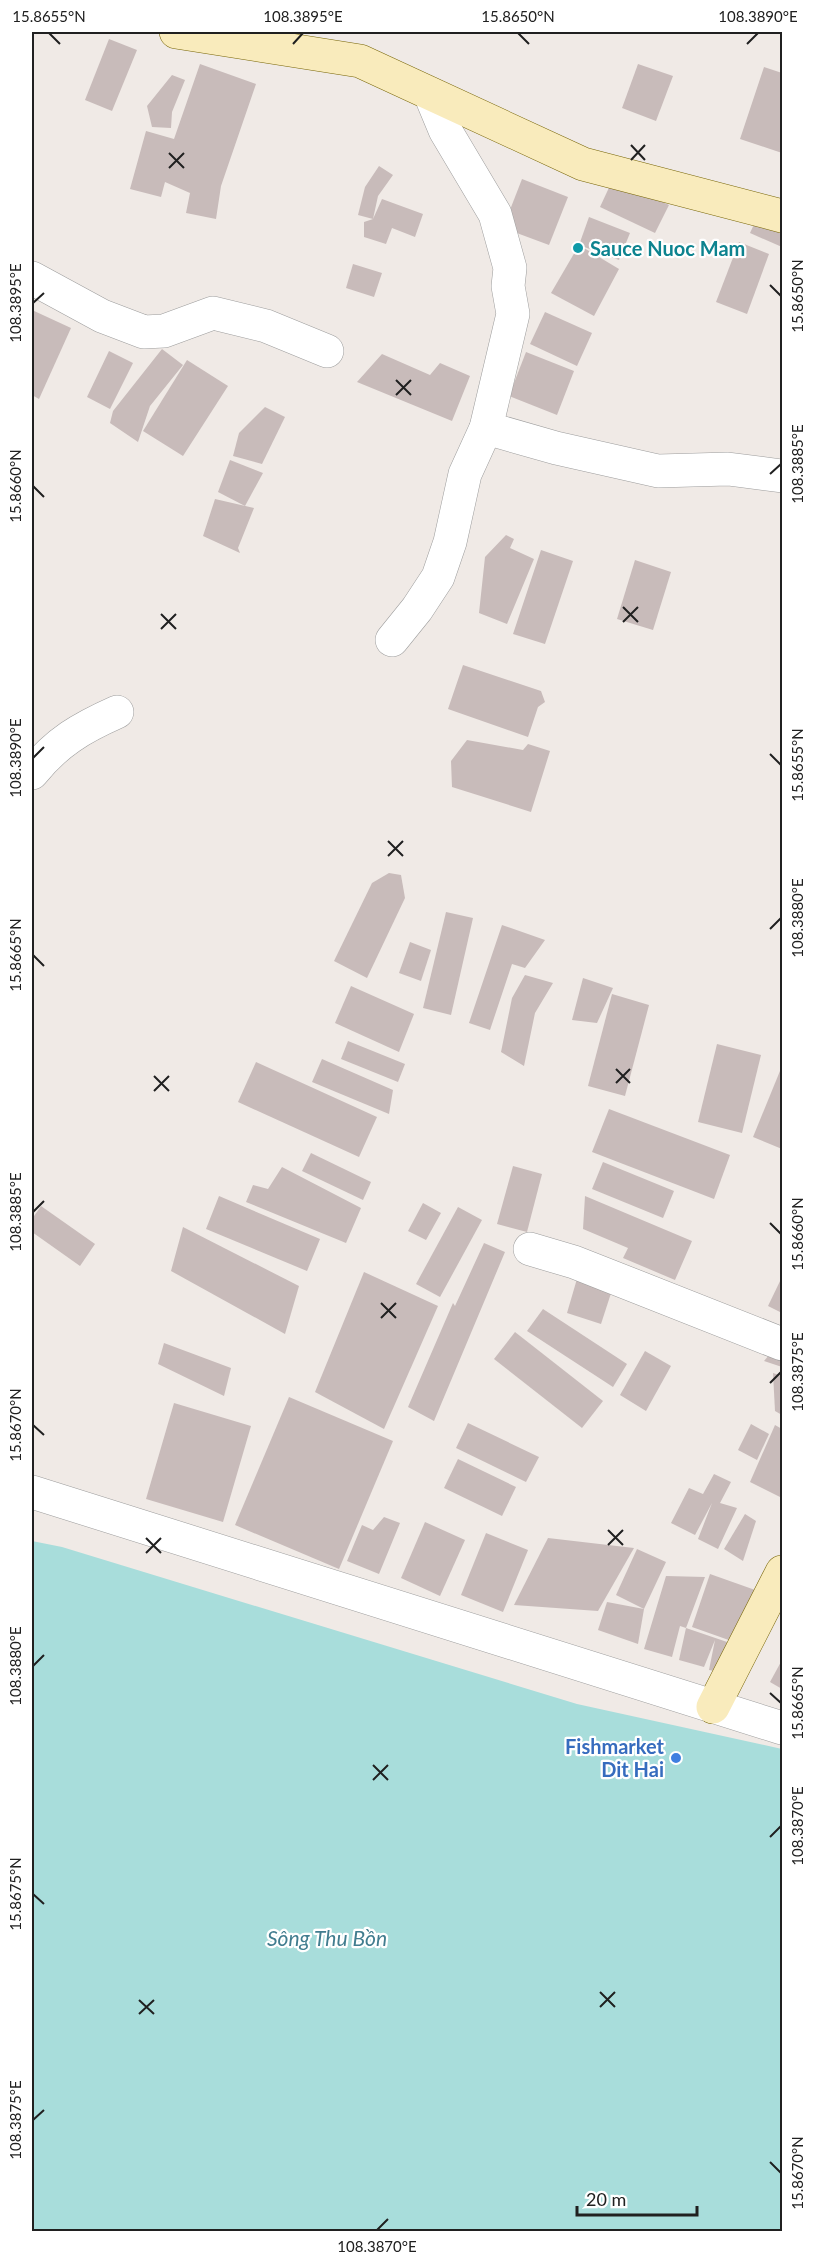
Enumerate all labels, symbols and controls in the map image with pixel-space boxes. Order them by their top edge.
text: 15.8655°N [12,7,86,25]
text: 108.3895°E [263,7,343,25]
text: 15.8650°N [481,7,555,25]
text: 108.3890°E [718,7,798,25]
place label: Sauce Nuoc Mam [590,236,745,260]
marker: Sauce Nuoc Mam [571,241,585,255]
text: 15.8650°N [788,259,806,333]
text: 108.3895°E [6,263,24,343]
text: 108.3885°E [788,424,806,504]
text: 15.8660°N [6,449,24,523]
text: 108.3890°E [6,718,24,798]
text: 15.8655°N [788,728,806,802]
text: 108.3880°E [788,878,806,958]
text: 15.8665°N [6,918,24,992]
text: 108.3885°E [6,1172,24,1252]
text: 15.8660°N [788,1197,806,1271]
text: 108.3875°E [788,1332,806,1412]
text: 15.8670°N [6,1388,24,1462]
text: 108.3880°E [6,1626,24,1706]
text: 15.8665°N [788,1666,806,1740]
place label: Fishmarket Dit Hai [565,1734,665,1781]
marker: Fishmarket Dit Hai [669,1751,683,1765]
text: 108.3870°E [788,1786,806,1866]
text: 15.8675°N [6,1857,24,1931]
water label: Sông Thu Bồn [267,1925,387,1950]
text: 108.3875°E [6,2080,24,2160]
text: 15.8670°N [788,2136,806,2210]
scale bar [577,2179,697,2217]
text: 20 m [586,2188,626,2210]
text: 108.3870°E [337,2237,417,2255]

